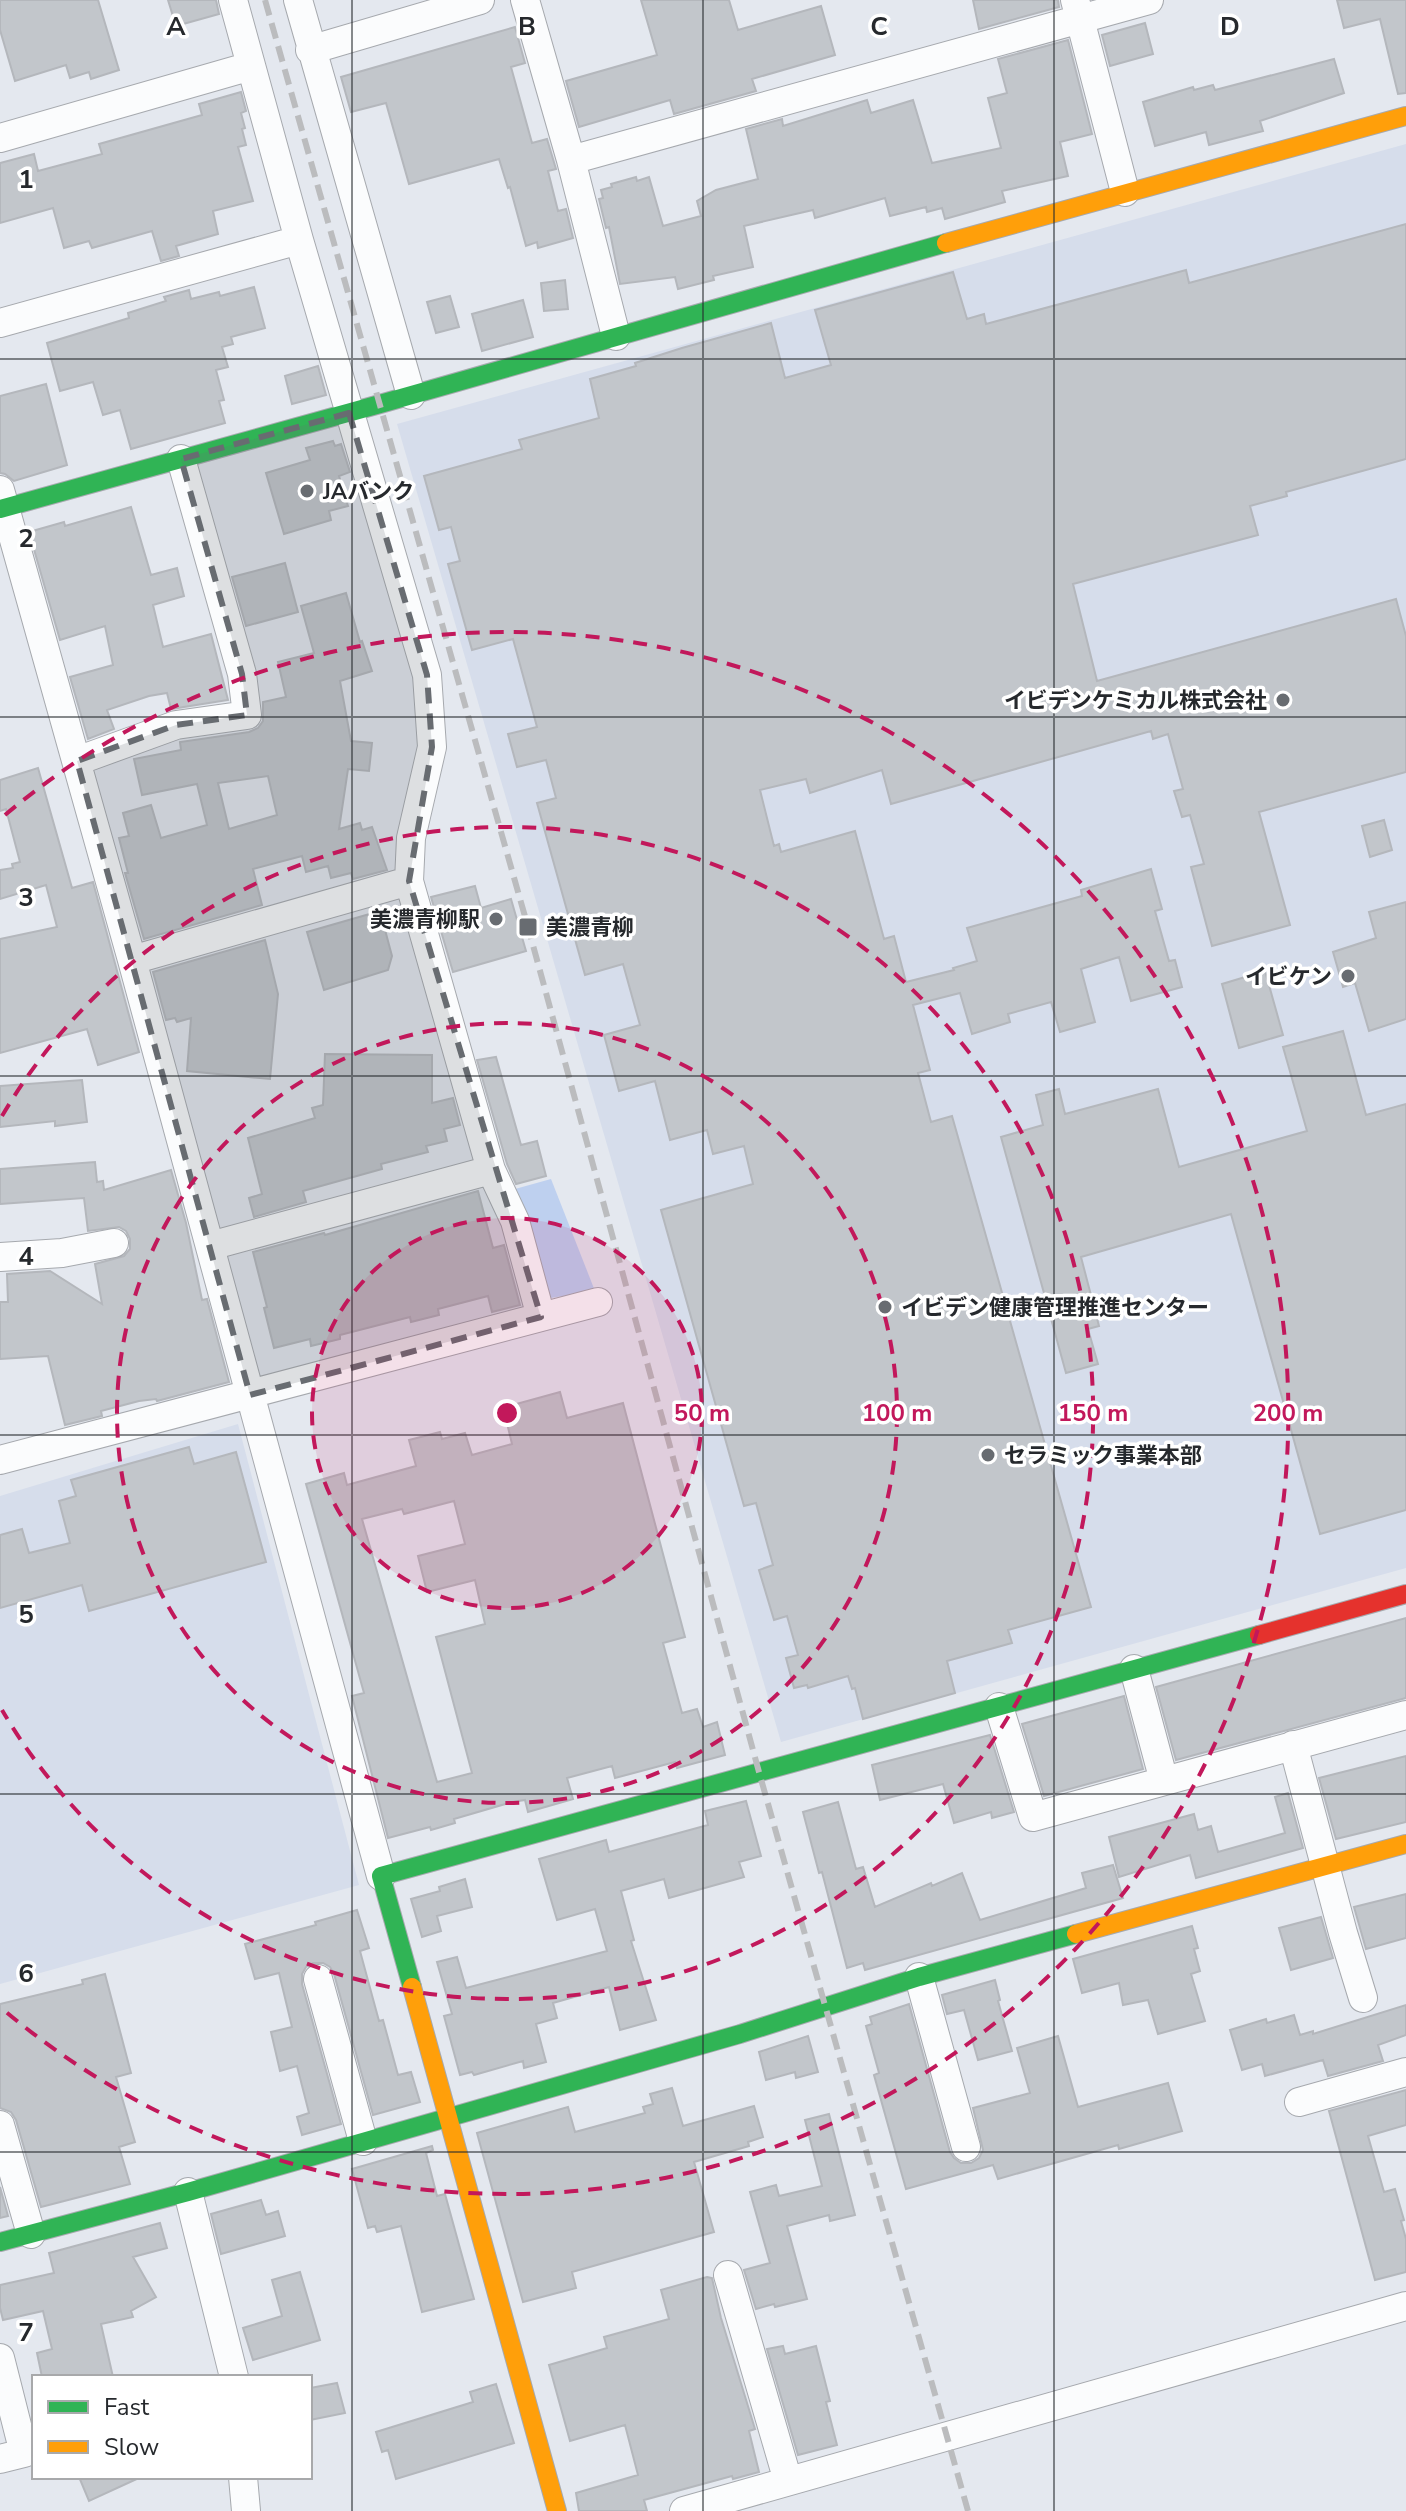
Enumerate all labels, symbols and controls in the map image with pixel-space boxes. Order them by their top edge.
text: A [166,9,186,44]
text: B [518,9,536,44]
text: C [870,9,888,44]
text: D [1220,9,1240,44]
text: 1 [18,162,34,197]
place label: JAバンク [322,477,414,507]
marker: JAバンク [298,482,316,500]
text: 2 [18,521,34,556]
place label: イビデンケミカル株式会社 [1004,686,1267,716]
marker: イビデンケミカル株式会社 [1274,691,1292,709]
text: 3 [18,880,34,915]
place label: 美濃青柳駅 [370,905,480,935]
marker: 美濃青柳駅 [487,910,505,928]
place label: 美濃青柳 [546,913,634,943]
marker: 美濃青柳 [517,916,539,938]
place label: イビケン [1245,962,1332,992]
marker: イビケン [1339,967,1357,985]
text: 4 [18,1239,34,1274]
place label: イビデン健康管理推進センター [901,1293,1209,1323]
marker: イビデン健康管理推進センター [876,1298,894,1316]
text: 50 m [674,1397,730,1429]
text: 100 m [862,1397,932,1429]
text: 150 m [1058,1397,1128,1429]
text: 200 m [1253,1397,1323,1429]
centre of rings [493,1399,521,1427]
place label: セラミック事業本部 [1004,1441,1202,1471]
marker: セラミック事業本部 [979,1446,997,1464]
text: 5 [18,1597,34,1632]
text: 6 [18,1956,34,1991]
text: 7 [18,2315,34,2350]
legend [32,2375,312,2479]
text: Fast [104,2391,150,2423]
text: Slow [104,2431,159,2463]

